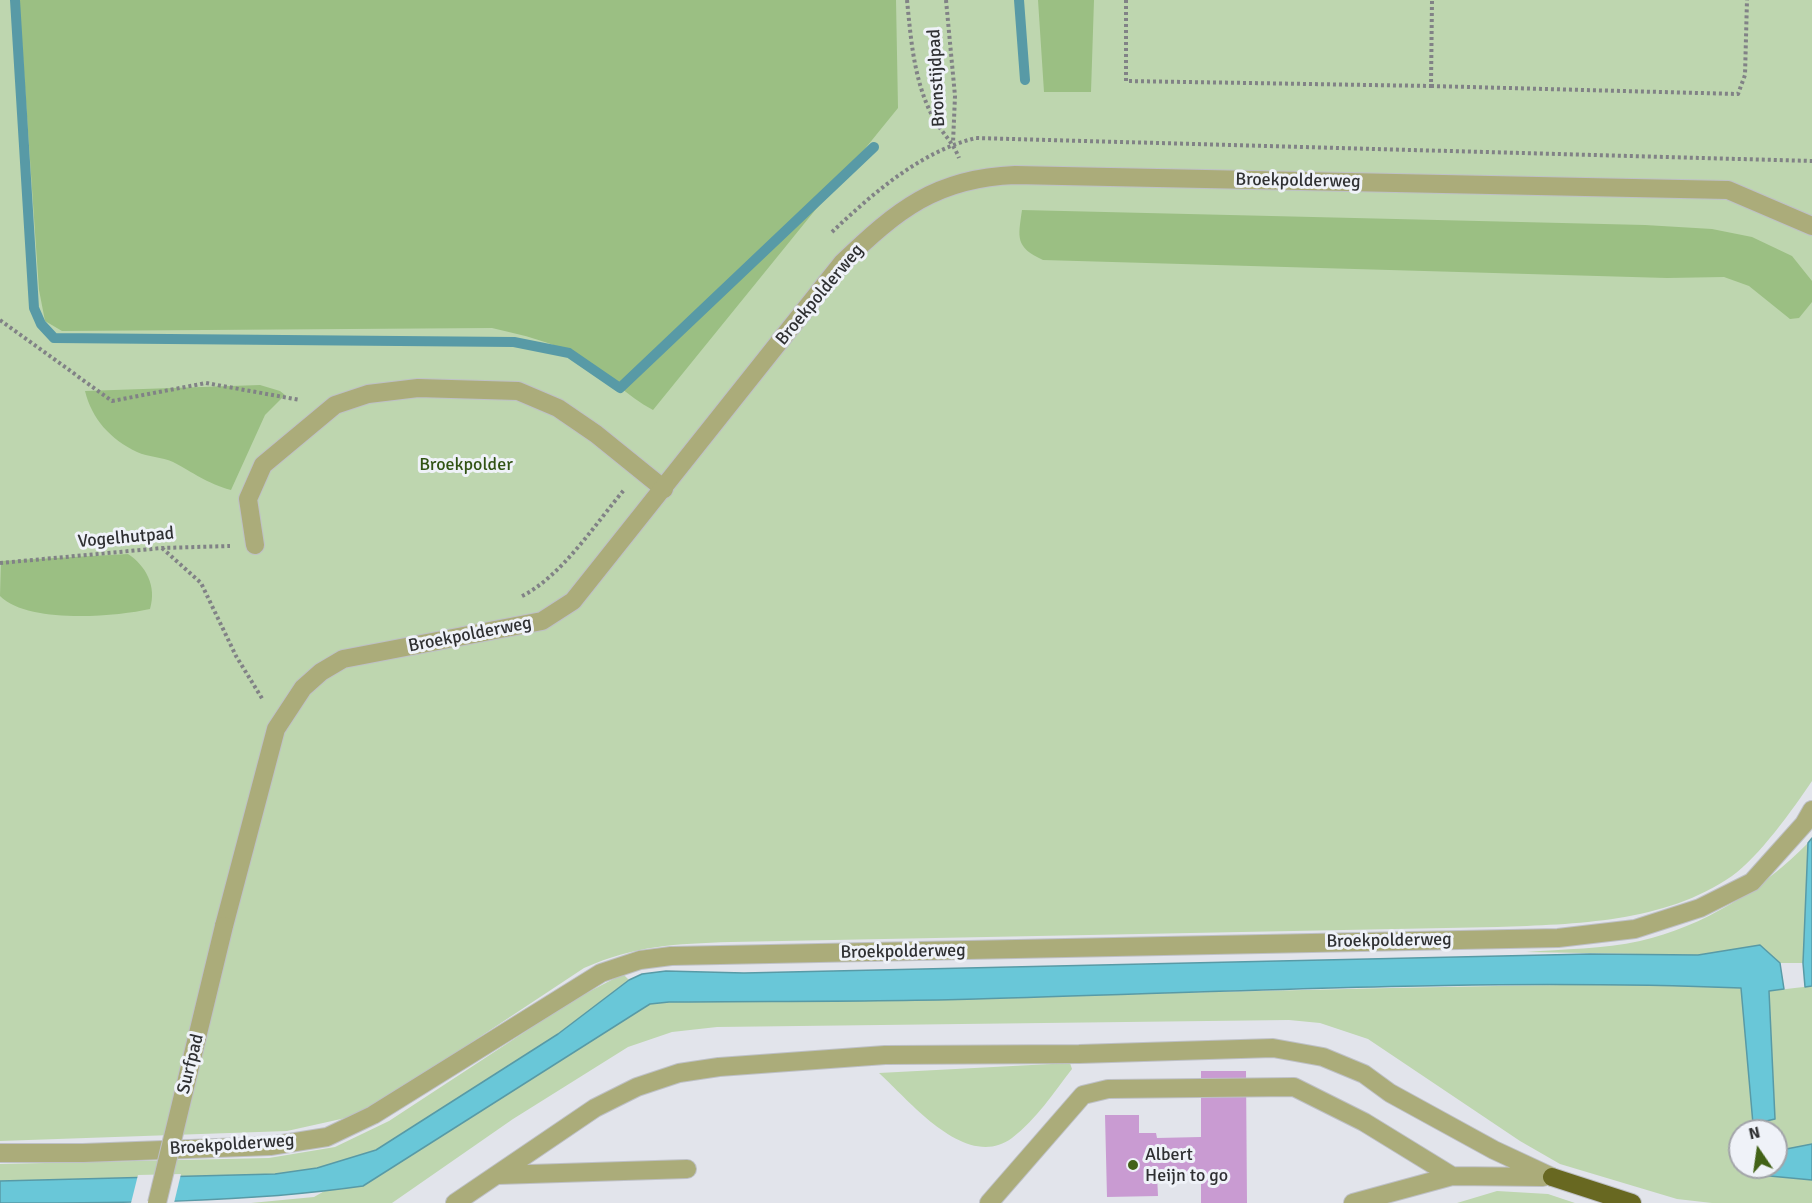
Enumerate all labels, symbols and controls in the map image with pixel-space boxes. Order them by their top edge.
street label: Bronstijdpad [924,29,950,127]
street label: Broekpolderweg [1235,169,1361,193]
street label: Broekpolderweg [771,240,869,350]
park label: Broekpolder [419,454,513,476]
street label: Vogelhutpad [77,523,175,553]
street label: Broekpolderweg [406,612,534,658]
street label: Broekpolderweg [1326,929,1452,953]
street label: Broekpolderweg [840,940,966,964]
street label: Surfpad [173,1032,209,1096]
north arrow [1728,1119,1788,1179]
text: N [1747,1122,1762,1144]
street label: Broekpolderweg [169,1130,295,1160]
place label: Albert Heijn to go [1145,1144,1228,1186]
marker: Albert Heijn to go [1126,1158,1140,1172]

